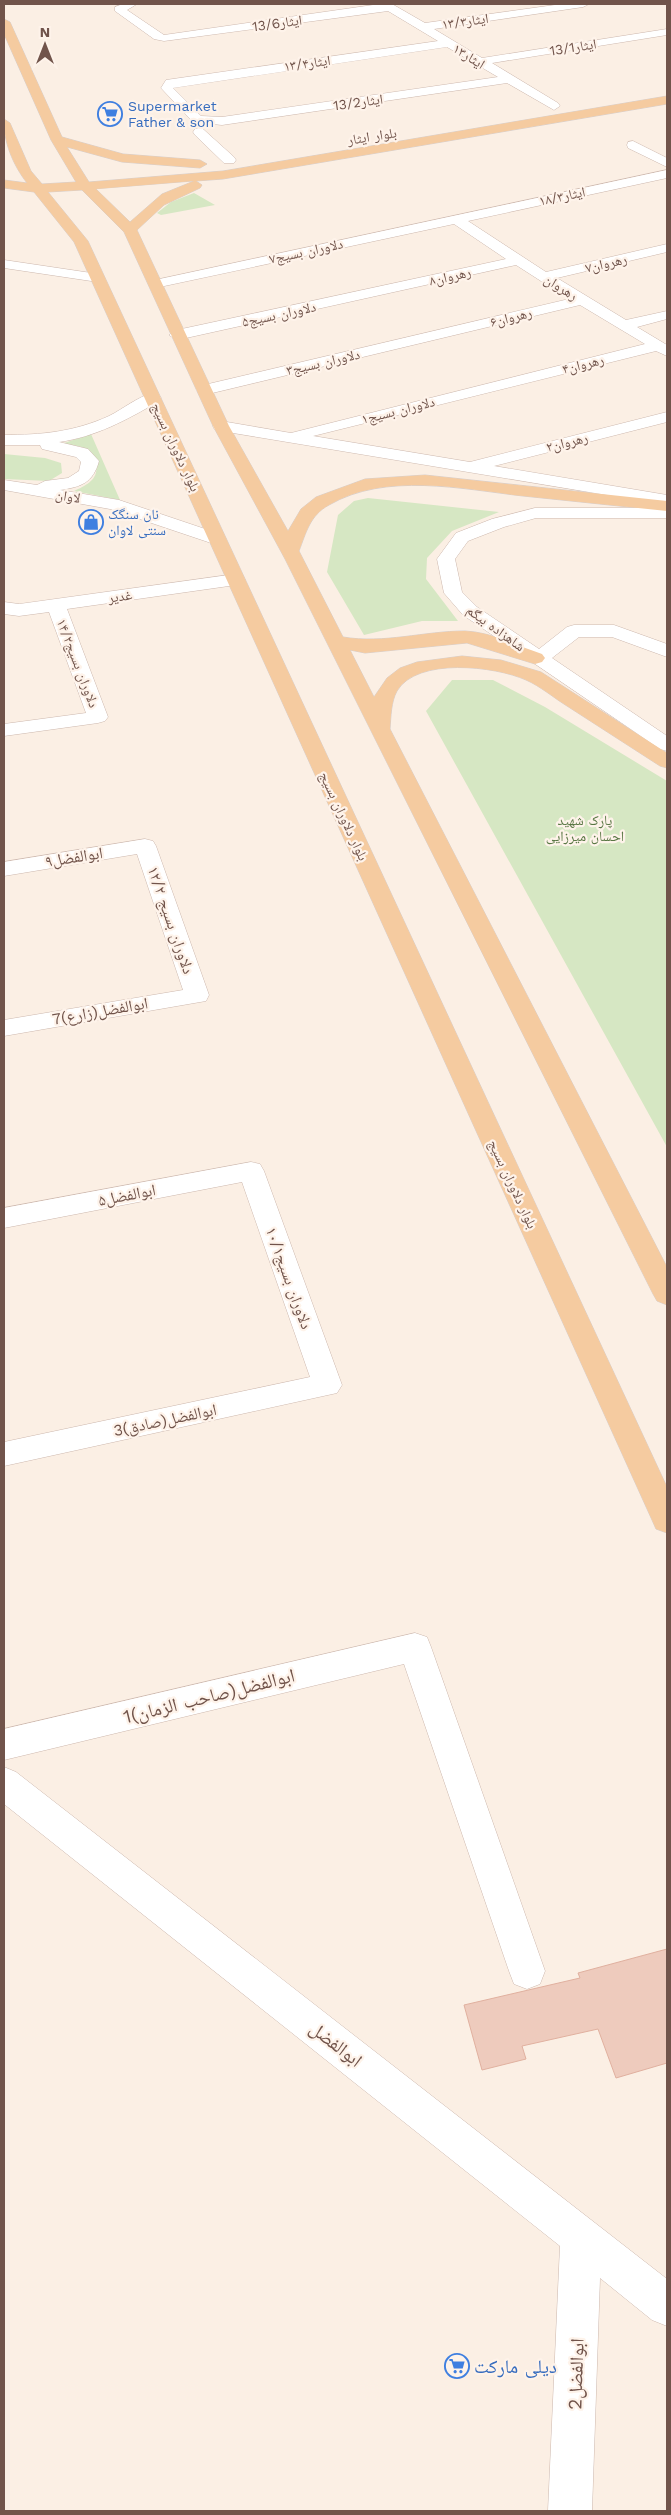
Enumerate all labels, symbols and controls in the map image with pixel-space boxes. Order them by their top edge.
street label: ۱۳/۳ایثار [441,10,490,33]
street label: ایثار13/6 [251,12,303,35]
north arrow [20,20,70,70]
text: N [40,24,50,40]
street label: ایثار13/1 [548,35,598,60]
street label: ایثار۱۳ [450,40,488,73]
street label: ایثار۱۳/۴ [283,52,332,75]
street label: ایثار13/2 [332,91,384,114]
place label: Supermarket Father & son [128,98,217,130]
supermarket icon: Supermarket Father & son [97,101,123,127]
street label: بلوار ایثار [345,124,398,149]
street label: ایثار۱۸/۳ [537,183,587,210]
street label: دلاوران بسیج۷ [268,235,345,269]
street label: رهروان۷ [583,250,629,277]
street label: رهروان۸ [427,263,473,290]
street label: رهروان [541,271,581,304]
street label: دلاوران بسیج۵ [241,298,318,332]
street label: رهروان۶ [488,304,534,331]
street label: دلاوران بسیج۳ [285,346,362,380]
street label: رهروان۴ [560,351,606,378]
street label: دلاوران بسیج۱ [360,393,437,429]
street label: بلوار دلاوران بسیج [147,400,204,495]
street label: رهروان۲ [544,429,590,456]
street label: لاوان [54,486,82,507]
place label: نان سنگک سنتی لاوان [108,506,166,539]
shop icon: نان سنگک سنتی لاوان [78,509,104,535]
street label: غدیر [106,586,133,607]
street label: شاهزاده بیگم [463,602,528,656]
street label: ۱۴/۲دلاوران بسیج [52,616,102,711]
street label: بلوار دلاوران بسیج [315,769,372,864]
park label: پارک شهید احسان میرزایی [546,812,624,845]
street label: ابوالفضل۹ [44,843,104,872]
street label: دلاوران بسیج ۱۲/۲ [143,864,198,977]
street label: 7ابوالفضل(زارع) [51,993,150,1030]
street label: بلوار دلاوران بسیج [484,1137,541,1232]
street label: ابوالفضل۵ [97,1180,158,1211]
street label: ۱۰/۱دلاوران بسیج [261,1224,316,1332]
street label: 3ابوالفضل(صادق) [112,1400,219,1441]
street label: 1ابوالفضل(صاحب الزمان) [121,1664,297,1728]
street label: ابوالفضل [305,2016,367,2072]
street label: ابوالفضل2 [563,2338,589,2410]
supermarket icon: دیلی مارکت [444,2353,470,2379]
place label: دیلی مارکت [474,2355,557,2378]

